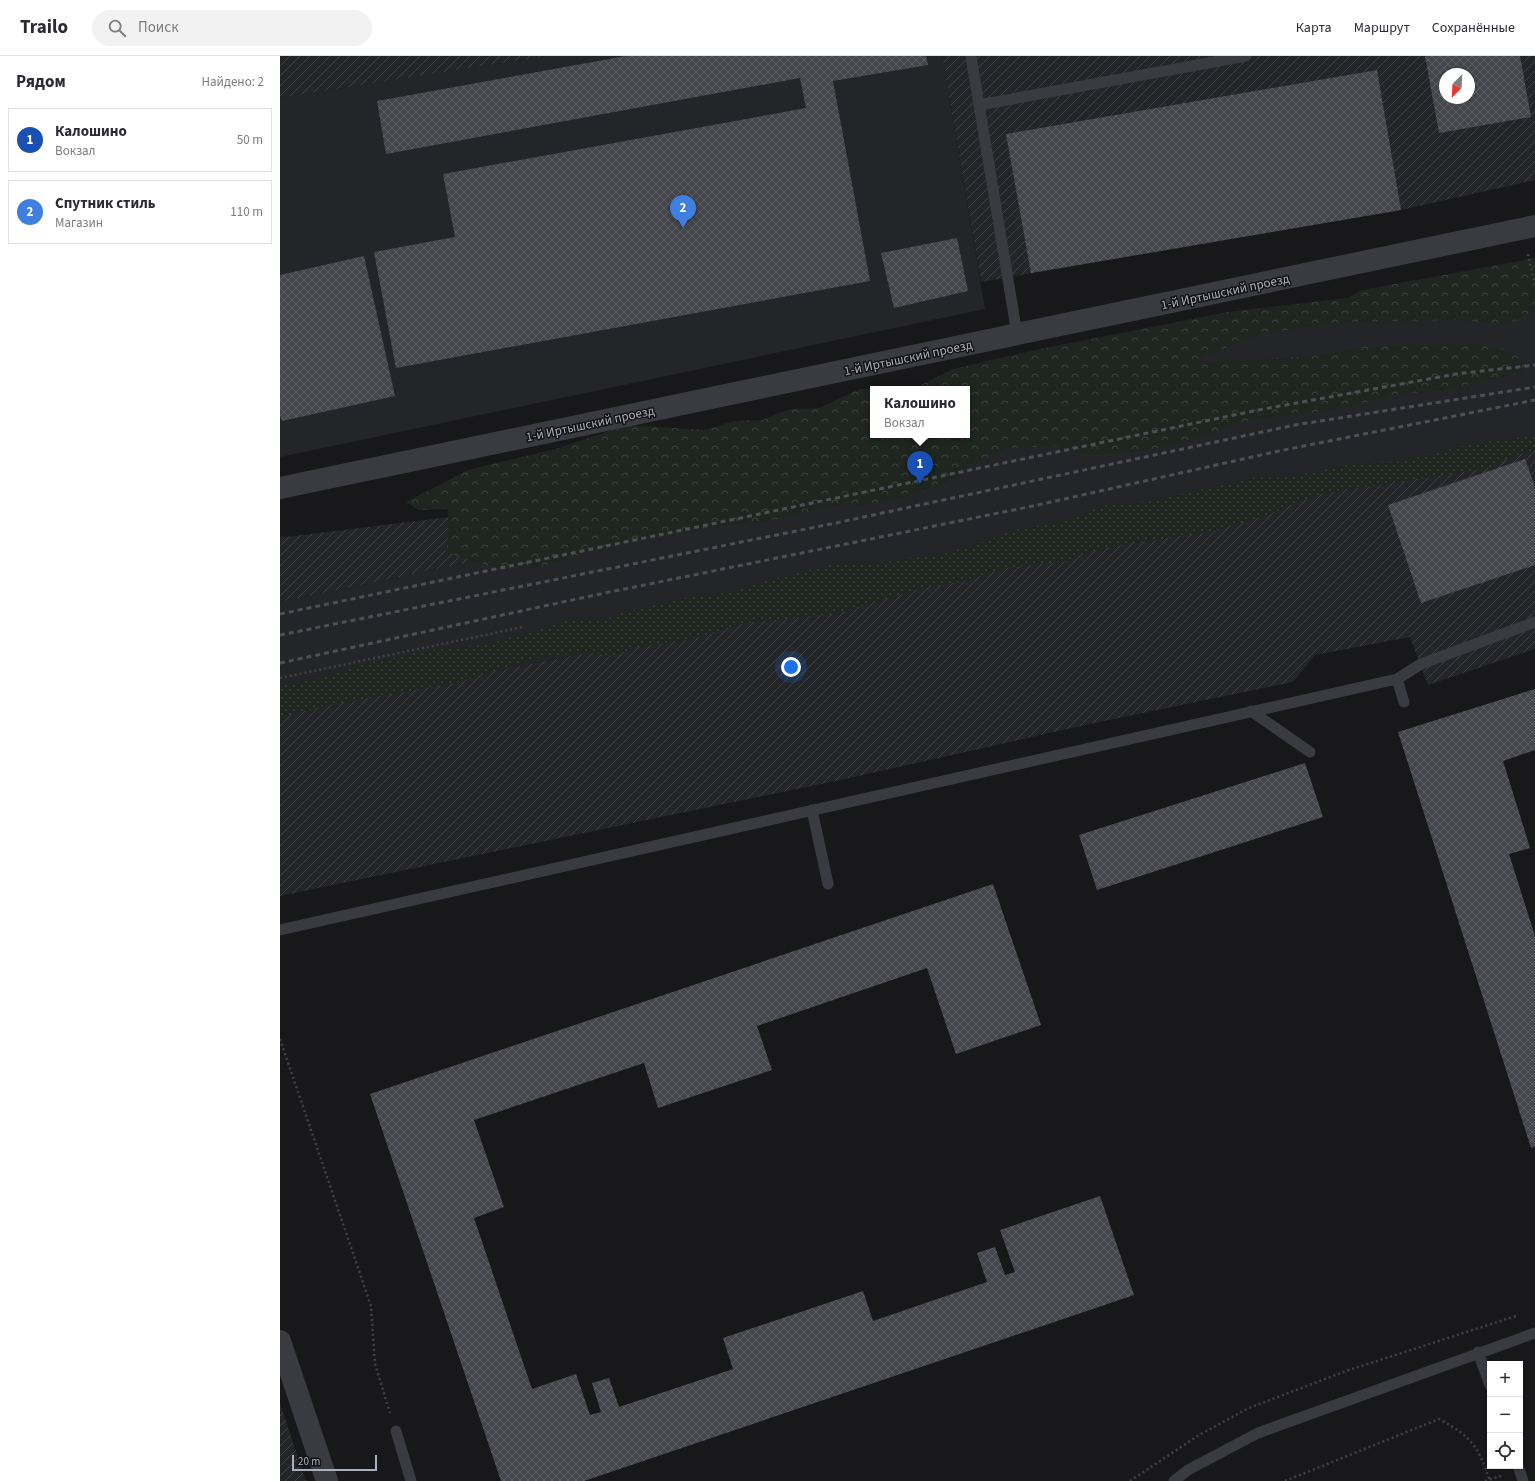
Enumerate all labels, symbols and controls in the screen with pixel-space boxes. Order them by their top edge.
search box [92,10,372,46]
text: Trailo [20,14,68,41]
icon: search [106,17,128,39]
text: Поиск [138,17,179,38]
text: Карта [1296,18,1332,38]
text: Маршрут [1354,18,1410,38]
text: Сохранённые [1432,18,1515,38]
north arrow [1439,68,1475,104]
text: Рядом [16,70,66,94]
text: Найдено: 2 [202,73,264,91]
text: Калошино [55,121,127,142]
text: 1 [27,131,33,149]
text: 50 m [237,131,263,149]
text: Вокзал [55,142,96,160]
text: Спутник стиль [55,193,156,214]
pin: 2 [670,195,696,228]
text: 2 [27,203,33,221]
text: 110 m [230,203,263,221]
text: Магазин [55,214,103,232]
street label: 1-й Иртышский проезд [1159,270,1291,314]
street label: 1-й Иртышский проезд [842,336,974,380]
popup [870,386,970,438]
text: Калошино [884,393,956,414]
street label: 1-й Иртышский проезд [524,402,656,446]
text: Вокзал [884,414,925,432]
pin: 1 [907,451,933,484]
your location [781,657,801,677]
map controls [1487,1361,1523,1469]
button: + [1487,1361,1523,1397]
button: − [1487,1397,1523,1433]
button: locate [1487,1433,1523,1469]
scale bar [292,1453,377,1472]
text: 20 m [298,1454,320,1469]

